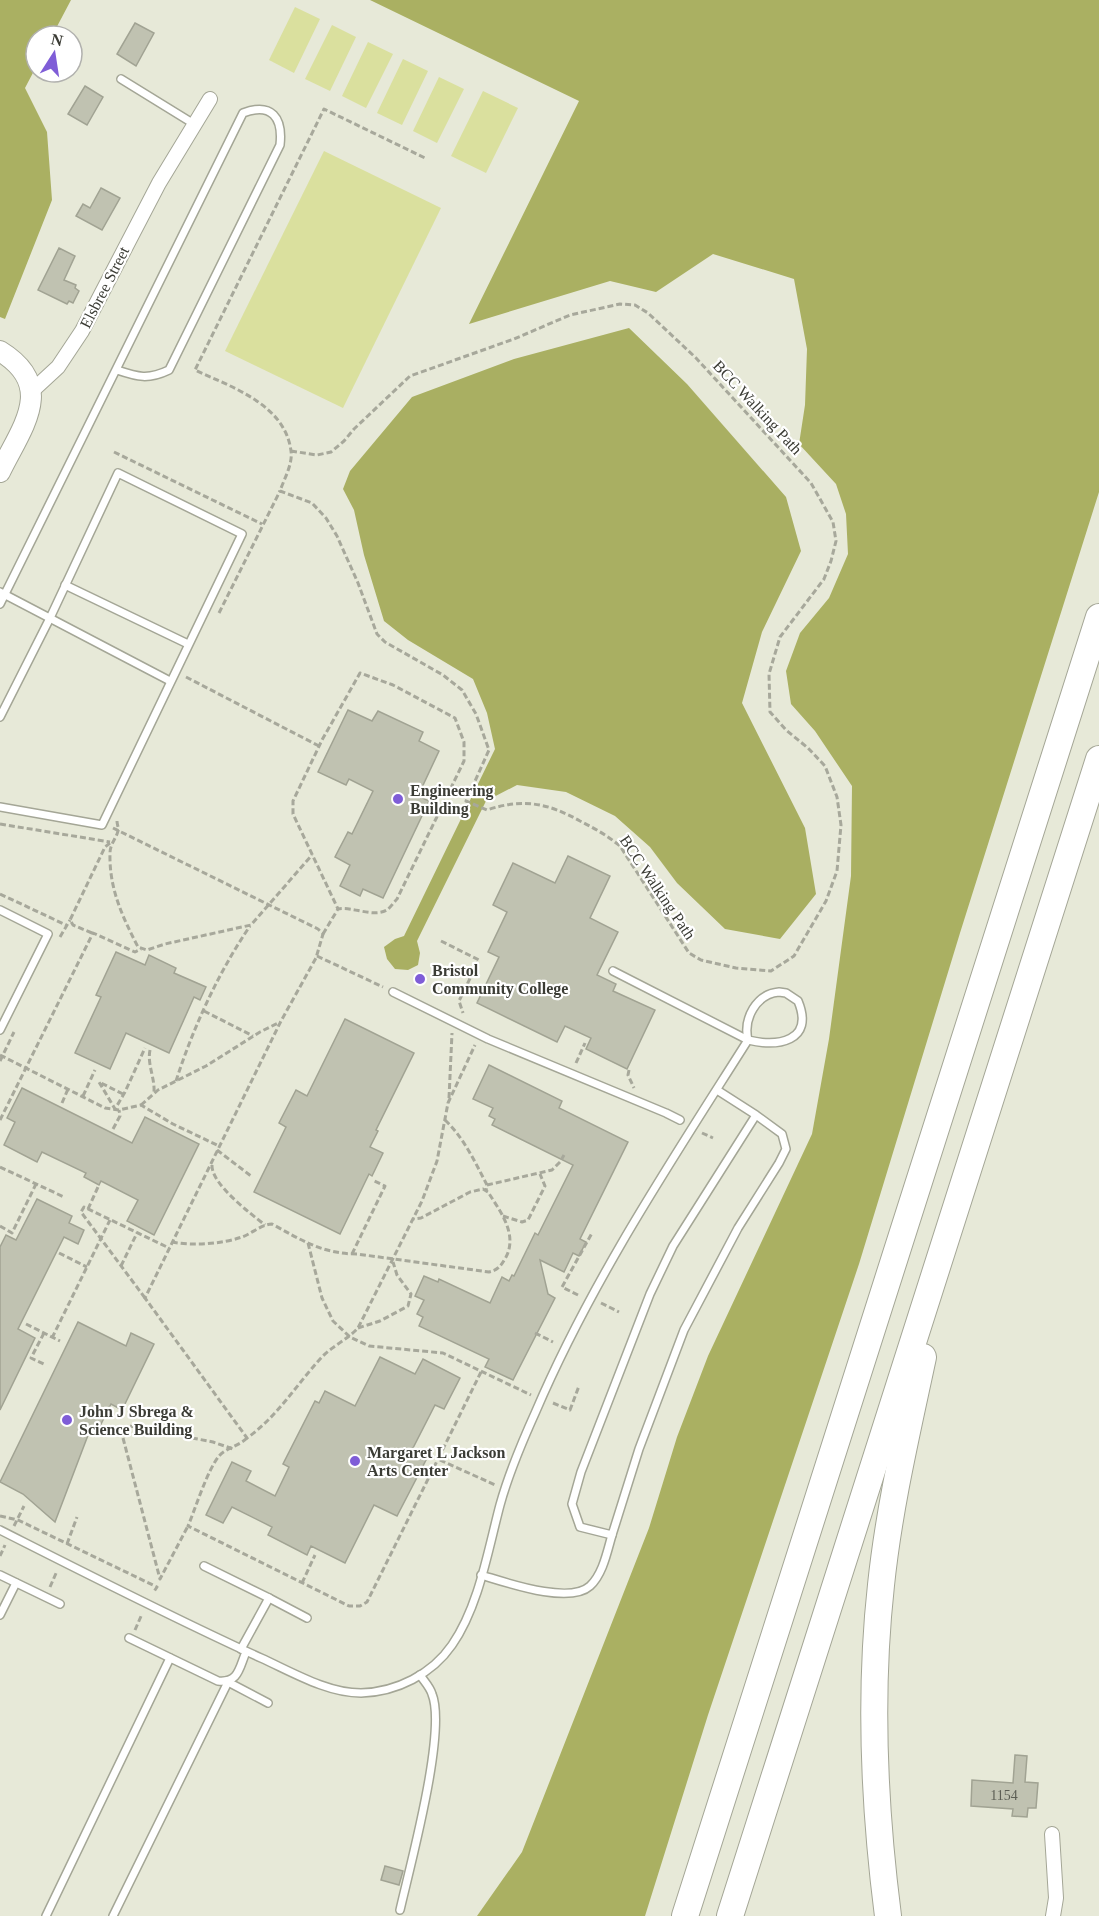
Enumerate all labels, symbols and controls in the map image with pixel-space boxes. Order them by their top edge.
north arrow [24,24,84,84]
text: N [50,30,65,49]
street label: Elsbree Street [77,243,133,331]
street label: BCC Walking Path [709,357,805,458]
place label: Engineering Building [410,782,494,818]
marker: Engineering Building [391,792,405,806]
street label: BCC Walking Path [616,832,699,943]
place label: Bristol Community College [432,962,568,998]
marker: Bristol Community College [413,972,427,986]
place label: John J Sbrega & Science Building [79,1403,194,1439]
marker: John J Sbrega & Science Building [60,1413,74,1427]
place label: Margaret L Jackson Arts Center [367,1444,505,1479]
marker: Margaret L Jackson Arts Center [348,1454,362,1468]
house number: 1154 [990,1788,1018,1803]

